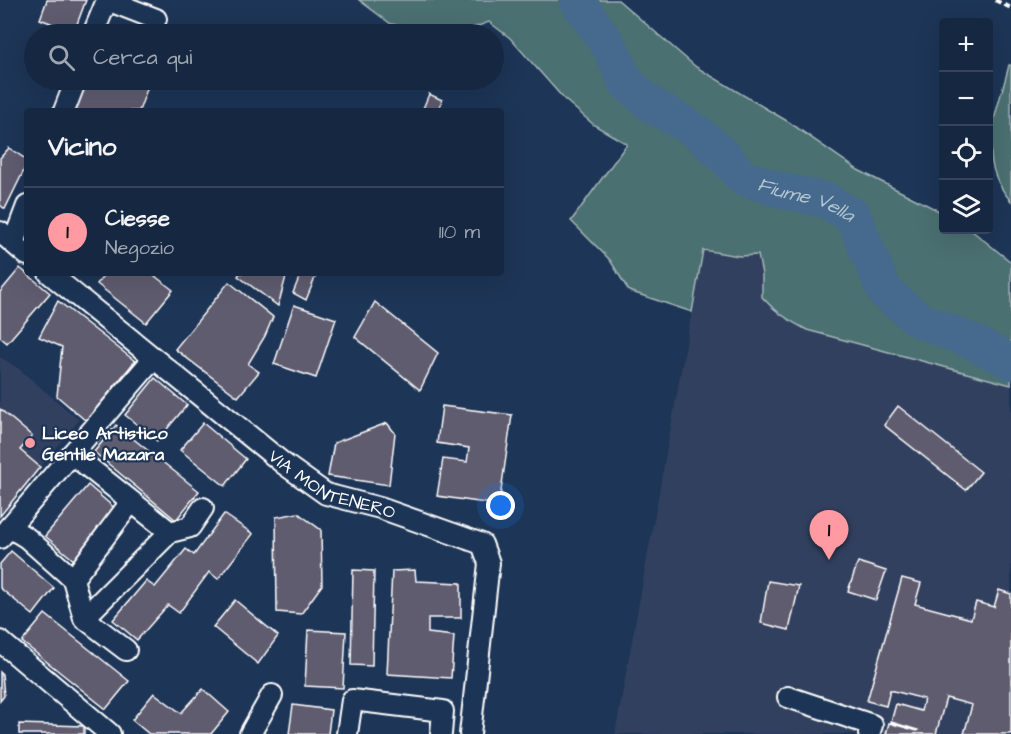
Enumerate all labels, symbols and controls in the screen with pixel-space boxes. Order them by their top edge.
map controls [939,18,993,234]
button: + [939,18,993,72]
search box [24,24,504,90]
icon: search [45,41,78,74]
text: Cerca qui [93,42,192,73]
button: − [939,72,993,126]
button: locate [939,126,993,180]
text: Vicino [48,129,116,165]
water label: Fiume Vella [754,170,860,230]
button: layers [939,180,993,234]
text: Ciesse [105,203,170,234]
text: 1 [66,218,69,246]
text: 110 m [439,218,480,246]
text: Negozio [105,234,174,262]
place label: Liceo Artistico Gentile Mazara [42,421,169,467]
marker: Liceo Artistico Gentile Mazara [23,436,37,450]
street label: VIA MONTENERO [263,444,399,525]
your location [486,491,515,520]
pin: 1 [810,510,848,560]

